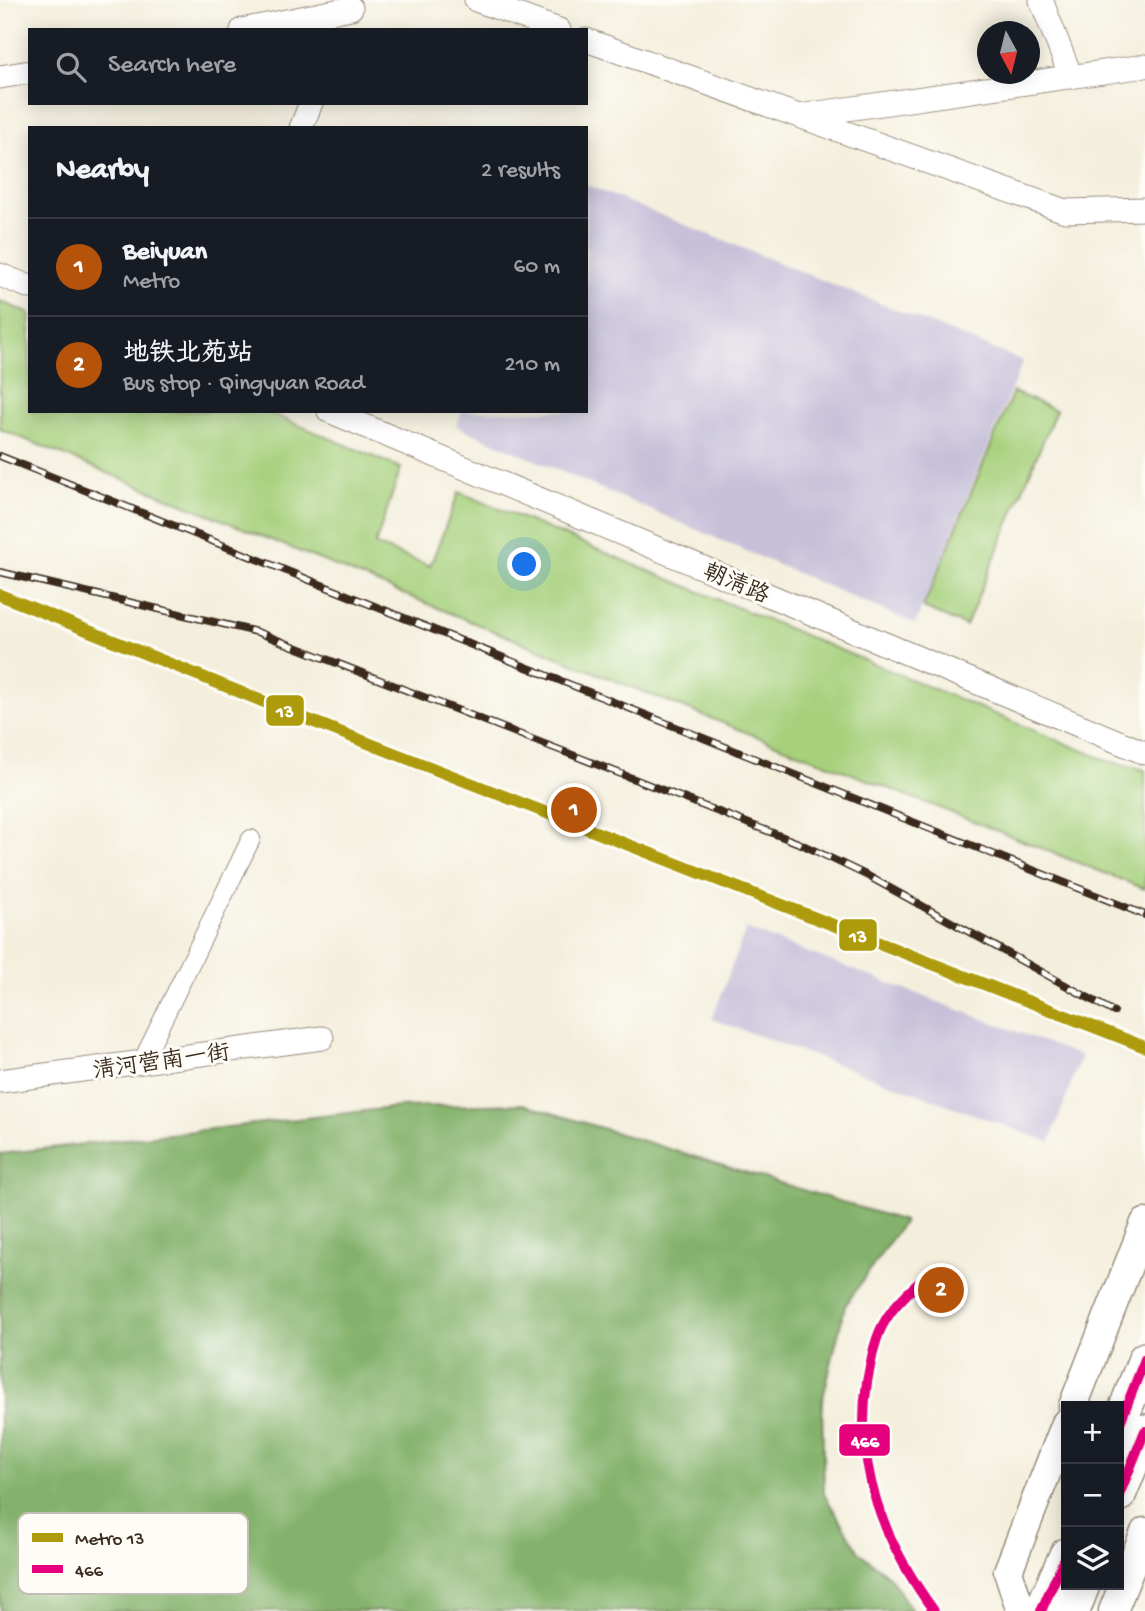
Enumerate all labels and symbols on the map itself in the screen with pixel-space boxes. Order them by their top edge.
north arrow [977,21,1040,84]
your location [507,547,541,581]
street label: 朝清路 [699,557,773,611]
line badge: 13 [265,694,305,727]
text: 13 [275,702,294,725]
pin: 1 [551,784,597,836]
line badge: 13 [838,918,878,952]
text: 13 [848,927,867,950]
street label: 清河营南一街 [91,1039,232,1086]
pin: 2 [918,1264,964,1316]
line badge: 466 [838,1423,891,1457]
text: 466 [850,1432,879,1455]
legend [18,1513,248,1594]
text: Metro 13 [75,1529,145,1552]
text: 466 [75,1561,104,1584]

